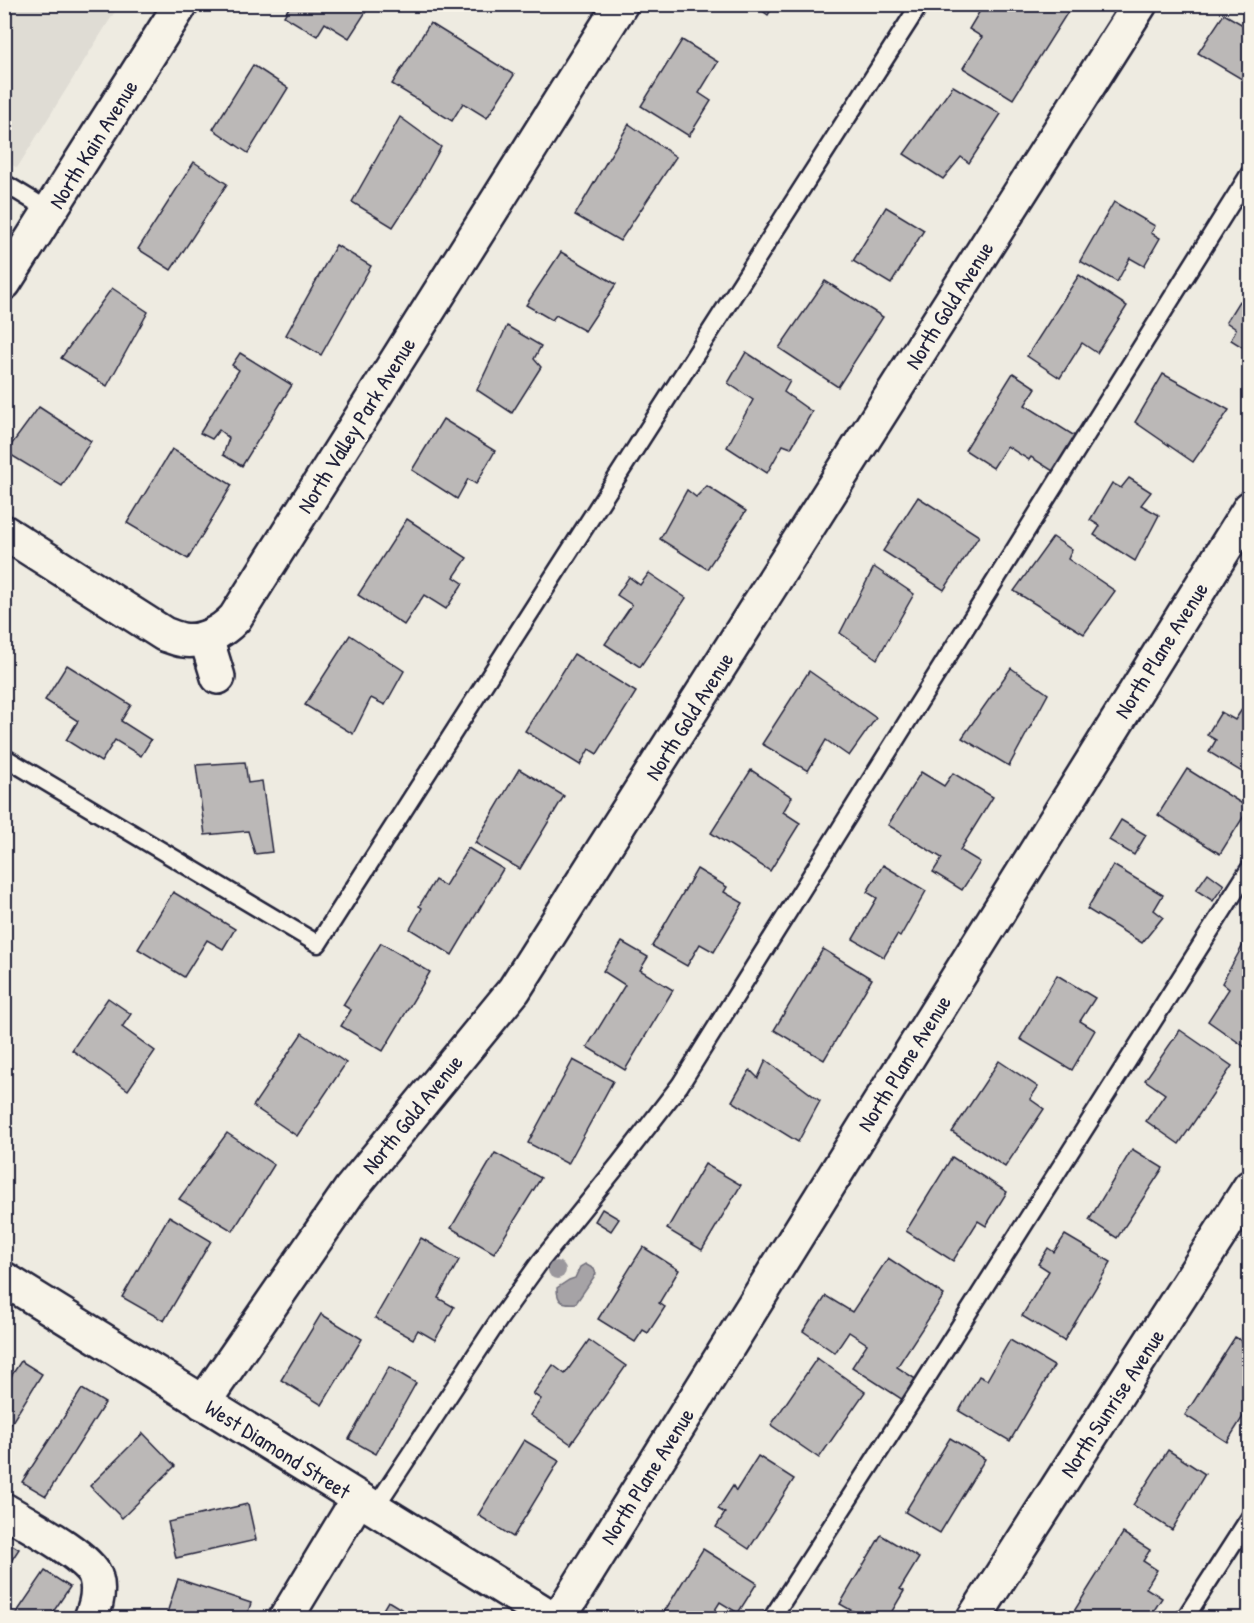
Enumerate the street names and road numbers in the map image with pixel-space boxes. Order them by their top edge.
street label: North Kain Avenue [41,74,145,214]
street label: North Gold Avenue [898,235,1000,375]
street label: North Valley Park Avenue [290,331,422,519]
street label: North Plane Avenue [1107,576,1215,724]
street label: North Gold Avenue [638,646,740,786]
street label: North Plane Avenue [850,989,958,1137]
street label: North Gold Avenue [355,1048,470,1180]
street label: North Sunrise Avenue [1053,1323,1171,1483]
street label: West Diamond Street [200,1392,357,1506]
street label: North Plane Avenue [593,1402,701,1550]

